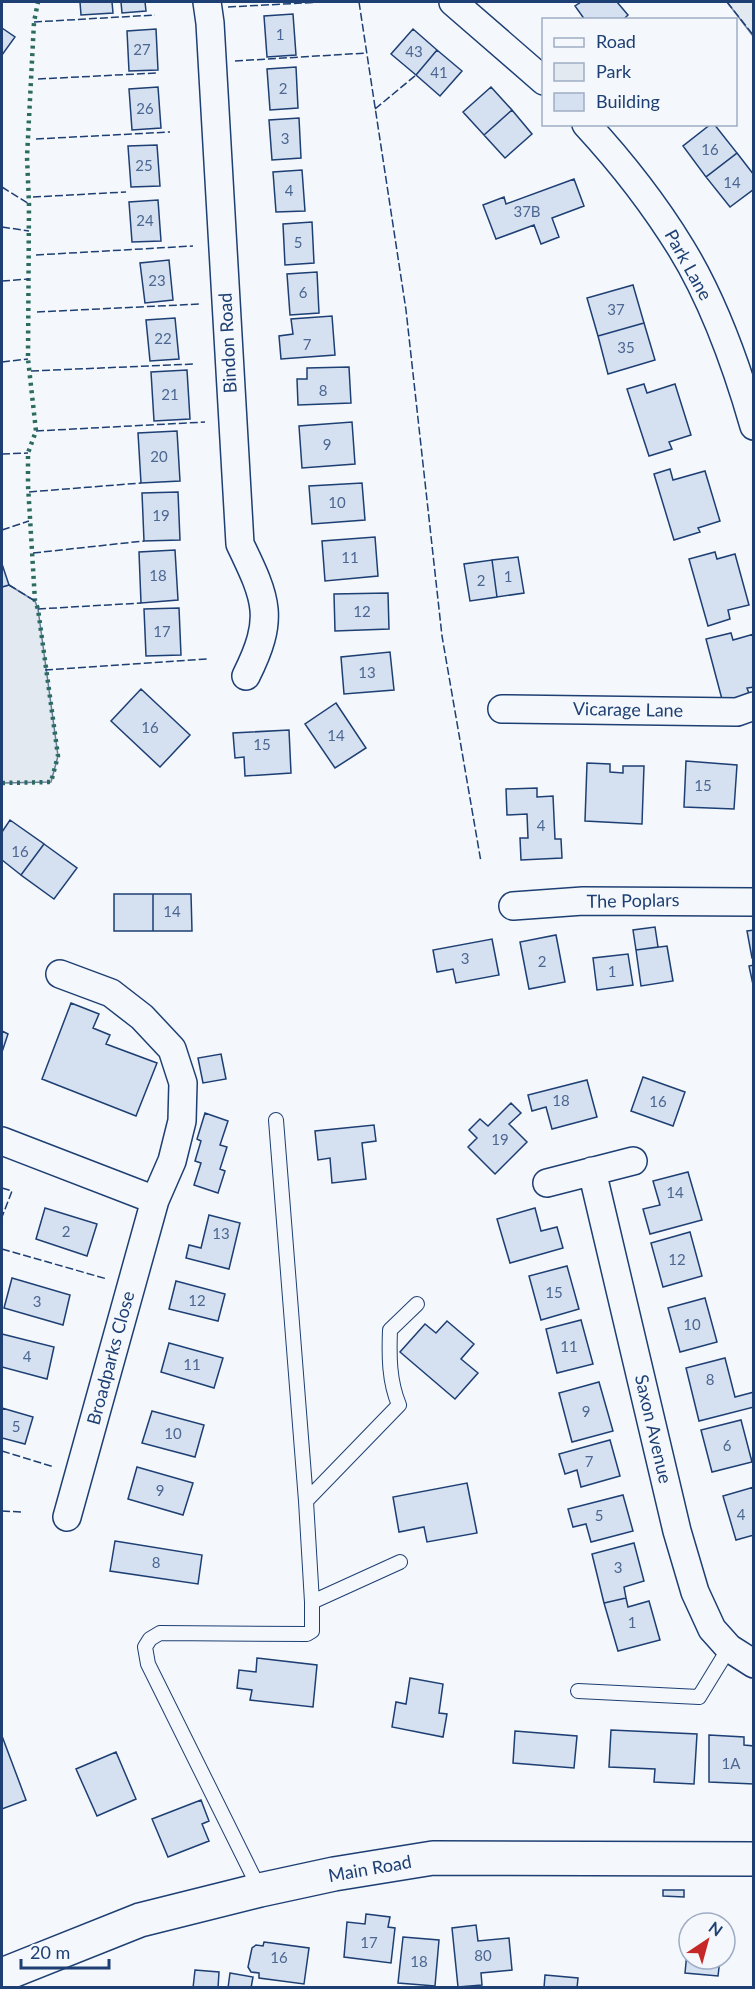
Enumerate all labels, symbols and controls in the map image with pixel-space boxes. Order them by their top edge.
legend [542,18,737,126]
house number: 1 [276,25,284,43]
text: Road [596,30,636,52]
house number: 27 [133,40,151,58]
house number: 43 [405,42,423,60]
text: Park [596,60,632,82]
house number: 41 [430,63,448,81]
house number: 2 [279,79,287,97]
text: Building [596,90,660,112]
house number: 26 [136,99,154,117]
house number: 3 [281,129,289,147]
house number: 16 [701,140,719,158]
house number: 25 [135,156,153,174]
house number: 14 [723,173,741,191]
house number: 4 [285,181,294,199]
house number: 37B [513,202,541,220]
house number: 24 [136,211,154,229]
street label: Park Lane [660,225,717,304]
house number: 5 [294,233,302,251]
house number: 23 [148,271,166,289]
house number: 6 [299,283,308,301]
street label: Bindon Road [213,292,241,394]
house number: 37 [607,300,625,318]
house number: 22 [154,329,172,347]
house number: 7 [303,335,312,353]
house number: 35 [617,338,635,356]
house number: 8 [319,381,327,399]
house number: 21 [161,385,179,403]
house number: 9 [323,435,331,453]
house number: 20 [150,447,168,465]
house number: 10 [328,493,346,511]
house number: 19 [152,506,170,524]
house number: 11 [341,548,359,566]
house number: 18 [149,566,167,584]
house number: 1 [504,567,512,585]
house number: 2 [477,571,485,589]
house number: 12 [353,602,371,620]
house number: 17 [153,622,171,640]
house number: 13 [358,663,376,681]
street label: Vicarage Lane [573,697,683,721]
house number: 16 [141,718,159,736]
house number: 14 [327,726,345,744]
house number: 15 [253,735,271,753]
house number: 15 [694,776,712,794]
house number: 4 [537,816,546,834]
house number: 16 [11,842,29,860]
street label: The Poplars [586,888,680,912]
house number: 14 [163,902,181,920]
house number: 3 [461,949,469,967]
house number: 2 [538,952,546,970]
house number: 1 [608,962,616,980]
house number: 18 [552,1091,570,1109]
house number: 16 [649,1092,667,1110]
house number: 19 [491,1130,509,1148]
house number: 14 [666,1183,684,1201]
house number: 2 [62,1222,70,1240]
house number: 13 [212,1224,230,1242]
house number: 12 [668,1250,686,1268]
house number: 15 [545,1283,563,1301]
street label: Broadparks Close [82,1288,138,1427]
house number: 12 [188,1291,206,1309]
house number: 3 [33,1292,41,1310]
house number: 10 [683,1315,701,1333]
house number: 11 [560,1337,578,1355]
house number: 4 [23,1347,32,1365]
house number: 11 [183,1355,201,1373]
house number: 8 [706,1370,714,1388]
street label: Saxon Avenue [631,1372,677,1485]
house number: 9 [582,1402,590,1420]
house number: 5 [12,1417,20,1435]
house number: 10 [164,1424,182,1442]
house number: 6 [723,1436,732,1454]
house number: 7 [585,1452,594,1470]
house number: 9 [156,1481,164,1499]
house number: 4 [737,1505,746,1523]
house number: 5 [595,1506,603,1524]
house number: 8 [152,1553,160,1571]
house number: 3 [614,1558,622,1576]
house number: 1 [628,1613,636,1631]
house number: 1A [722,1754,741,1772]
street label: Main Road [326,1850,413,1886]
north arrow [677,1911,737,1971]
text: N [706,1917,727,1940]
scale bar [21,1932,110,1970]
house number: 17 [360,1933,378,1951]
text: 20 m [30,1941,70,1963]
house number: 80 [474,1946,492,1964]
house number: 16 [270,1948,288,1966]
house number: 18 [410,1952,428,1970]

